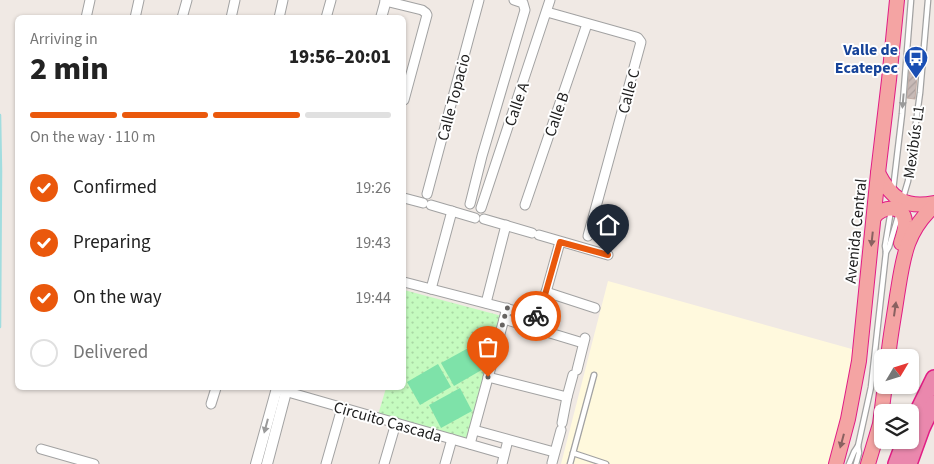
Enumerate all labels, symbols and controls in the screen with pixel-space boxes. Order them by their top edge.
text: Arriving in [30,28,98,50]
place label: Valle de Ecatepec [835,39,899,79]
text: 19:56–20:01 [289,44,391,71]
bus stop icon: Valle de Ecatepec [903,45,929,79]
text: 2 min [30,46,109,92]
street label: Calle Topacio [432,51,476,143]
street label: Calle C [612,66,645,116]
street label: Calle A [499,79,535,129]
street label: Calle B [539,89,575,140]
one-way arrow [898,93,906,109]
street label: Mexibús L1 [898,104,930,180]
text: On the way · 110 m [30,126,155,148]
icon: check [30,174,58,202]
text: Confirmed [73,174,157,201]
text: 19:26 [355,177,391,199]
street label: Avenida Central [840,178,872,285]
pin [587,204,629,255]
icon: home [594,211,622,239]
icon: check [30,229,58,257]
text: Preparing [73,229,151,256]
one-way arrow [868,231,876,247]
text: 19:43 [355,232,391,254]
icon: check [30,284,58,312]
text: On the way [73,284,162,311]
text: 19:44 [355,287,391,309]
courier [511,291,561,341]
one-way arrow [891,301,899,317]
icon: bike [522,302,550,330]
pin [467,326,509,377]
icon: bag [474,333,502,361]
text: Delivered [73,339,148,366]
north arrow [874,349,919,394]
map controls [874,349,919,449]
street label: Circuito Cascada [331,396,444,448]
button: layers [874,404,919,449]
one-way arrow [262,418,270,433]
one-way arrow [838,434,846,449]

